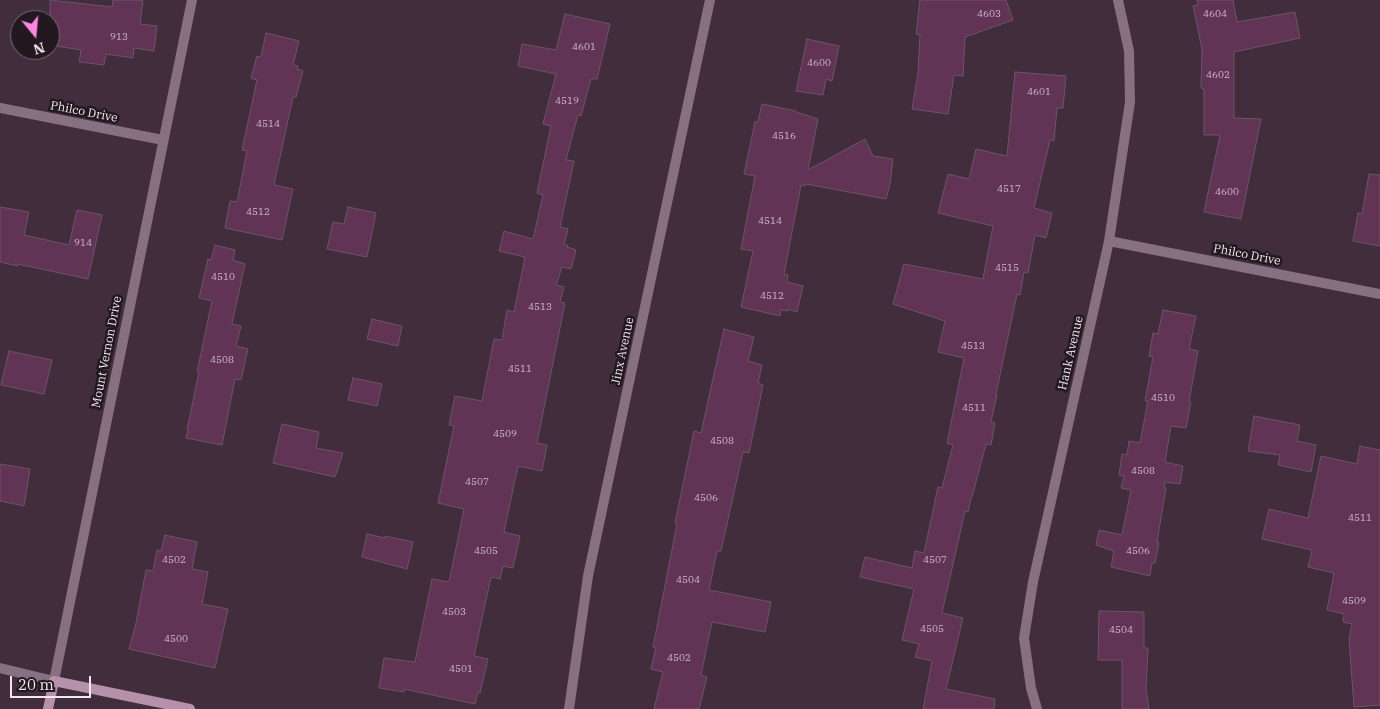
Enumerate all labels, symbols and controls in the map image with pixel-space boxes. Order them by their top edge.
house number: 4603 [977,8,1001,20]
house number: 4604 [1203,8,1227,20]
north arrow [10,10,60,60]
house number: 913 [110,31,128,43]
text: N [31,38,47,59]
house number: 4601 [572,41,596,53]
house number: 4600 [807,57,831,69]
house number: 4602 [1206,69,1230,81]
house number: 4601 [1027,86,1051,98]
house number: 4519 [555,95,579,107]
street label: Philco Drive [49,98,119,126]
house number: 4514 [256,118,280,130]
house number: 4516 [772,130,796,142]
house number: 4517 [997,183,1021,195]
house number: 4600 [1215,186,1239,198]
house number: 4512 [246,206,270,218]
house number: 4514 [758,215,782,227]
house number: 914 [74,237,92,249]
street label: Philco Drive [1212,241,1282,269]
house number: 4515 [995,262,1019,274]
house number: 4510 [211,271,235,283]
house number: 4512 [760,290,784,302]
street label: Mount Vernon Drive [89,295,125,409]
house number: 4513 [528,301,552,313]
street label: Hank Avenue [1055,315,1087,391]
street label: Jinx Avenue [609,316,637,386]
house number: 4513 [961,340,985,352]
house number: 4508 [210,354,234,366]
house number: 4511 [508,363,532,375]
house number: 4510 [1151,392,1175,404]
house number: 4511 [962,402,986,414]
house number: 4509 [493,428,517,440]
house number: 4508 [710,435,734,447]
house number: 4508 [1131,465,1155,477]
house number: 4507 [465,476,489,488]
house number: 4506 [694,492,718,504]
house number: 4511 [1348,512,1372,524]
house number: 4505 [474,545,498,557]
house number: 4506 [1126,545,1150,557]
house number: 4502 [162,554,186,566]
house number: 4507 [923,554,947,566]
house number: 4504 [676,574,700,586]
house number: 4509 [1342,595,1366,607]
house number: 4503 [442,606,466,618]
house number: 4505 [920,623,944,635]
house number: 4504 [1109,624,1133,636]
house number: 4500 [164,633,188,645]
house number: 4502 [667,652,691,664]
house number: 4501 [449,663,473,675]
scale bar [12,666,94,698]
text: 20 m [18,675,54,694]

